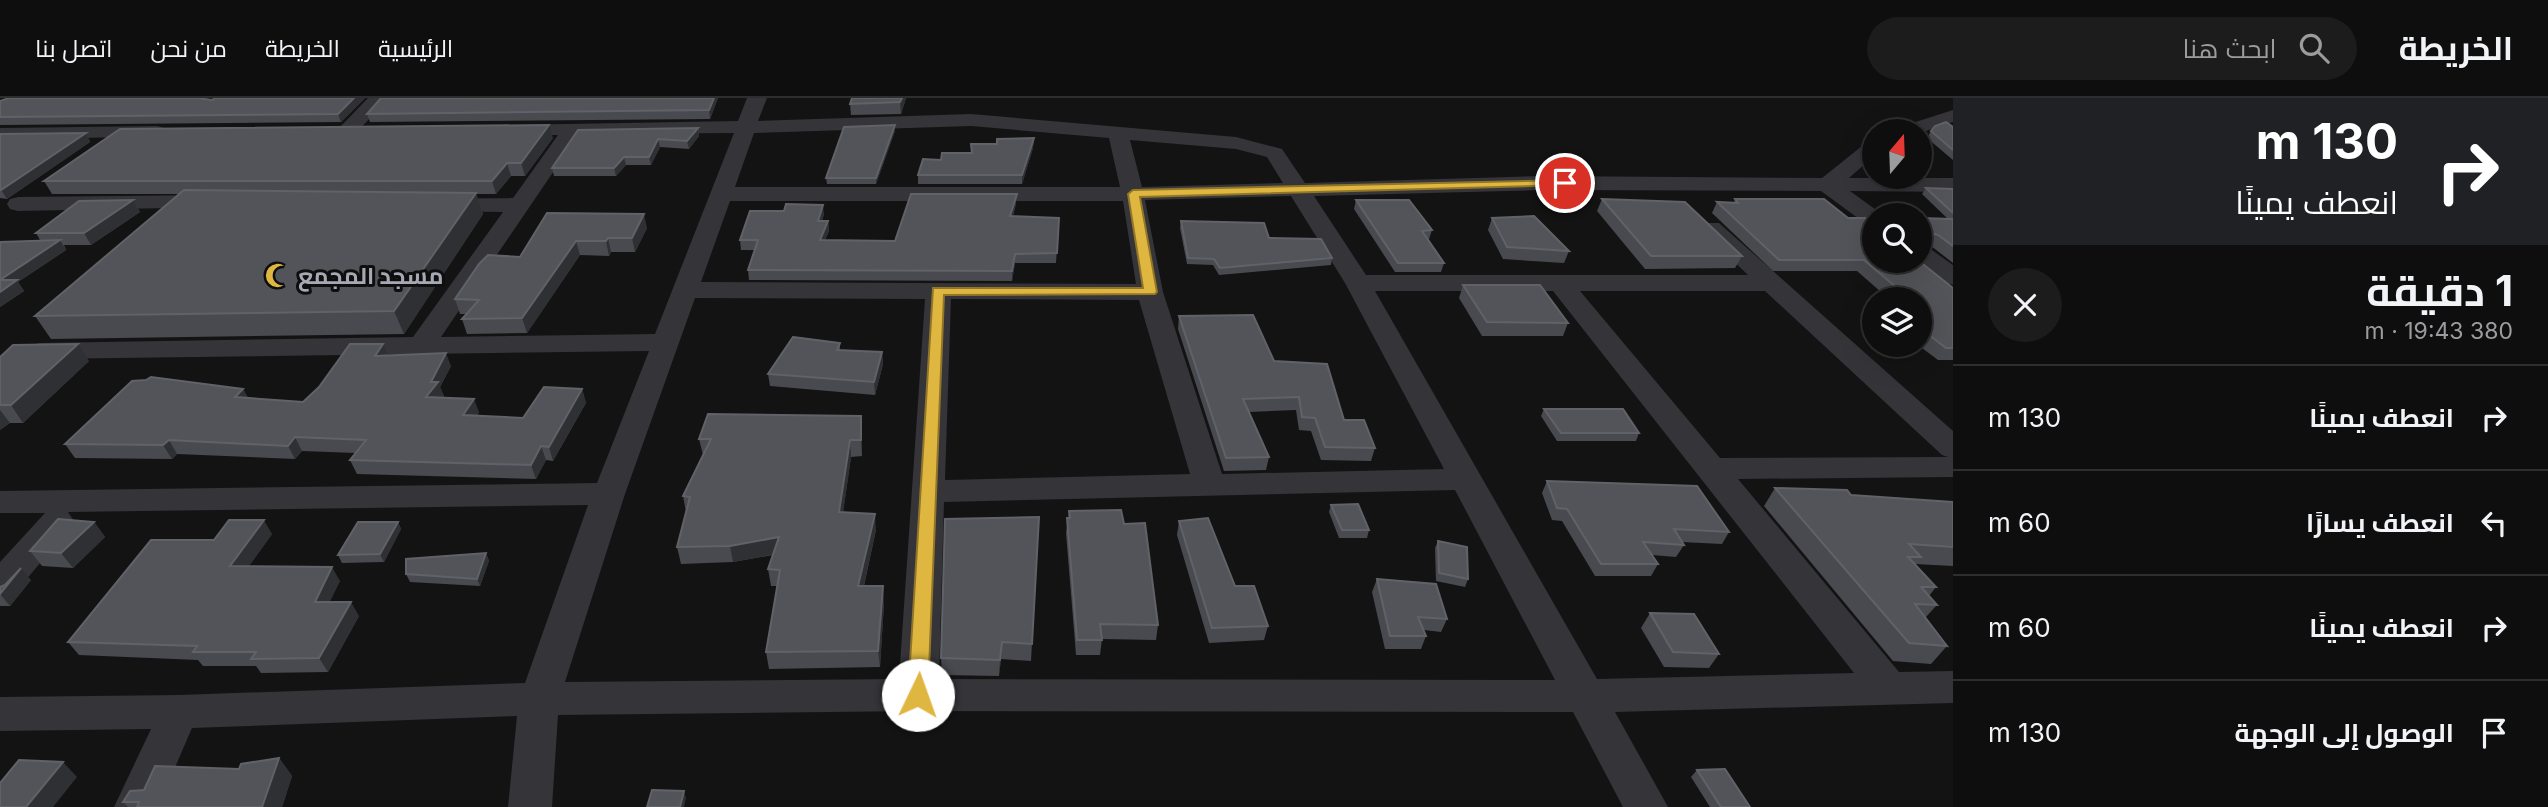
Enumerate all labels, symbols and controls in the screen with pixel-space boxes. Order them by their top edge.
search box [1867,17,2357,80]
text: الخريطة [2399,28,2513,68]
icon: search [2295,29,2333,67]
text: ابحث هنا [2182,33,2277,64]
text: اتصل بنا [35,34,112,63]
text: من نحن [150,34,227,63]
text: الخريطة [265,34,340,63]
text: الرئيسية [378,34,453,63]
text: 130 m [2256,112,2398,171]
north arrow [1862,119,1932,189]
map controls [1862,119,1932,357]
icon: right [2422,126,2513,217]
pin [1535,153,1595,213]
icon: arrive [1546,164,1584,202]
text: انعطف يمينًا [2235,183,2398,222]
button: search [1862,203,1932,273]
mosque icon: مسجد المجمع [264,262,292,290]
place label: مسجد المجمع [298,262,444,292]
text: 1 دقيقة [2366,265,2513,316]
button: close [1988,268,2062,342]
button: layers [1862,287,1932,357]
text: 380 m · 19:43 [2365,317,2513,345]
icon: right [2475,399,2513,437]
text: 130 m [1988,402,2061,433]
text: انعطف يمينًا [2309,402,2454,433]
icon: left [2475,504,2513,542]
text: 60 m [1988,507,2051,538]
text: انعطف يسارًا [2306,507,2454,538]
icon: right [2475,609,2513,647]
text: 60 m [1988,612,2051,643]
text: انعطف يمينًا [2309,612,2454,643]
position arrow [881,658,955,732]
icon: arrive [2475,714,2513,752]
text: 130 m [1988,717,2061,748]
text: الوصول إلى الوجهة [2235,717,2454,748]

